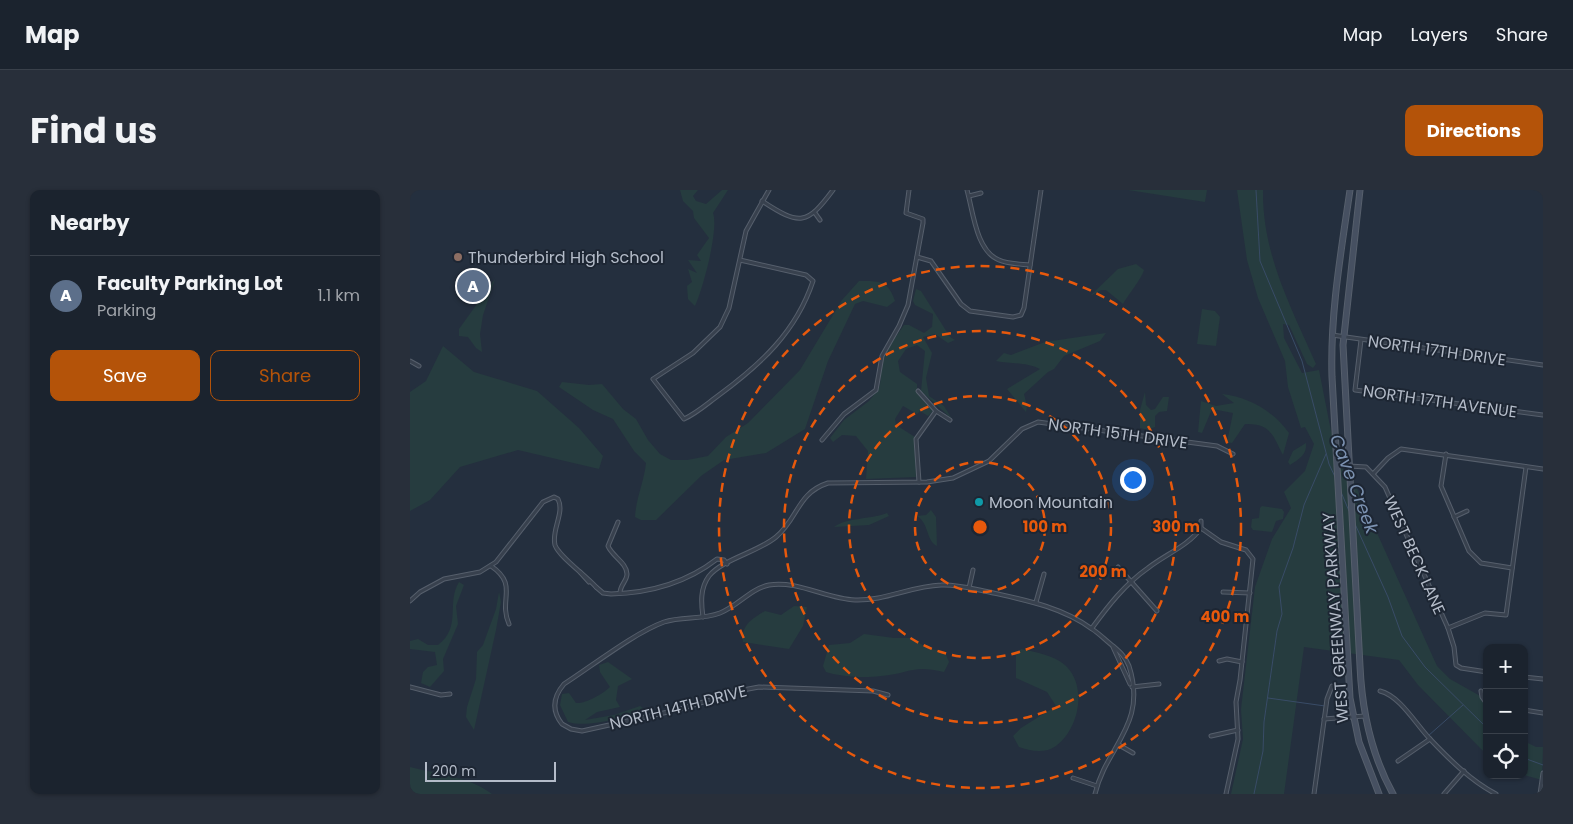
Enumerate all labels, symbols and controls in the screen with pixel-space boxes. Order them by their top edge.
text: Map [25,18,80,51]
text: Map [1343,22,1383,47]
text: Layers [1411,22,1468,47]
text: Share [1496,22,1548,47]
button: Directions [1405,105,1543,156]
text: Find us [30,106,157,155]
text: Nearby [50,208,130,237]
place label: Thunderbird High School [468,246,664,269]
marker: Thunderbird High School [452,251,464,263]
pin: A [457,267,489,305]
text: Faculty Parking Lot [97,270,283,297]
text: A [60,284,72,307]
text: 1.1 km [317,284,360,307]
text: Parking [97,299,156,322]
street label: NORTH 17TH DRIVE [1366,329,1508,372]
button: Save [50,350,200,401]
button: Share [210,350,360,401]
street label: NORTH 17TH AVENUE [1361,379,1519,424]
street label: NORTH 15TH DRIVE [1047,412,1189,455]
water label: Cave Creek [1324,430,1385,538]
your location [1120,467,1146,493]
place label: Moon Mountain [989,491,1113,514]
street label: WEST BECK LANE [1378,492,1451,618]
marker: Moon Mountain [973,496,985,508]
street label: WEST GREENWAY PARKWAY [1317,511,1354,724]
text: 100 m [1023,516,1067,537]
text: 300 m [1152,516,1200,537]
centre of rings [971,518,989,536]
text: 200 m [1079,561,1127,582]
text: 400 m [1201,606,1250,627]
map controls [1483,644,1528,779]
button: + [1483,644,1528,689]
street label: NORTH 14TH DRIVE [607,679,749,736]
button: − [1483,689,1528,734]
button: locate [1483,734,1528,779]
scale bar [425,759,556,782]
text: 200 m [432,761,476,781]

